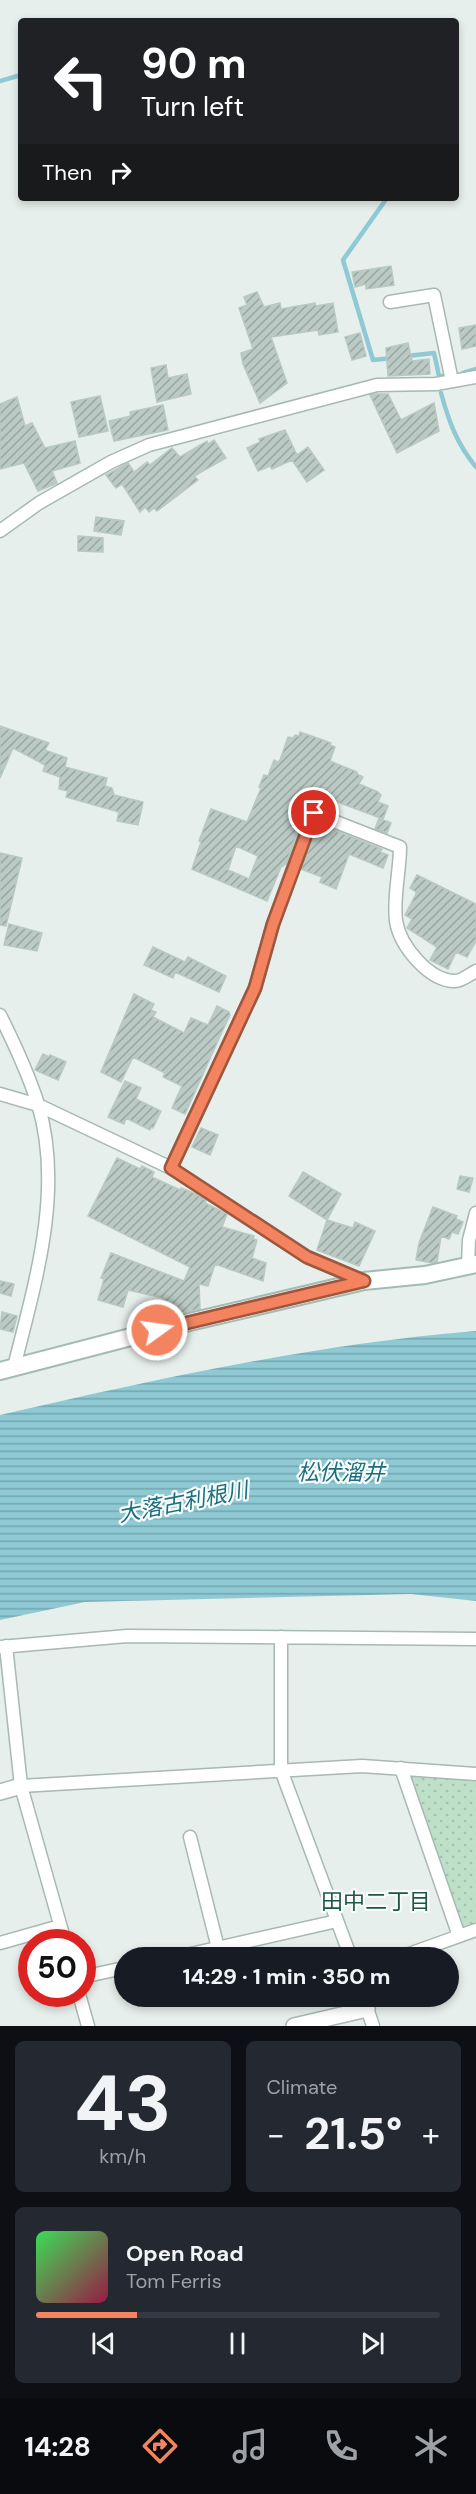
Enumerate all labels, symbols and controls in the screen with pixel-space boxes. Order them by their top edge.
text: 90 m [141,36,247,91]
icon: left [42,42,120,120]
text: Turn left [141,89,244,124]
icon: right [104,156,137,189]
text: Then [42,158,92,187]
pin [288,787,339,838]
icon: arrive [297,796,330,829]
position arrow [125,1298,189,1362]
water label: 松伏溜井 [297,1458,387,1487]
water label: 大落古利根川 [115,1475,253,1529]
district label: 田中二丁目 [321,1887,431,1916]
speed limit sign: 50 [18,1929,96,2007]
text: 14:29 · 1 min · 350 m [182,1962,391,1991]
text: 43 [74,2053,172,2154]
text: Climate [267,2074,337,2100]
text: 21.5° [304,2104,402,2163]
text: − [267,2113,285,2156]
text: + [422,2113,440,2156]
text: km/h [99,2143,146,2169]
text: Open Road [126,2239,244,2268]
text: Tom Ferris [126,2268,222,2294]
icon: previous [87,2327,120,2360]
icon: pause [221,2327,254,2360]
icon: next [356,2327,389,2360]
icon: directions [139,2425,181,2467]
icon: music [229,2425,271,2467]
icon: phone [320,2425,362,2467]
icon: climate [410,2425,452,2467]
text: 14:28 [24,2429,91,2464]

